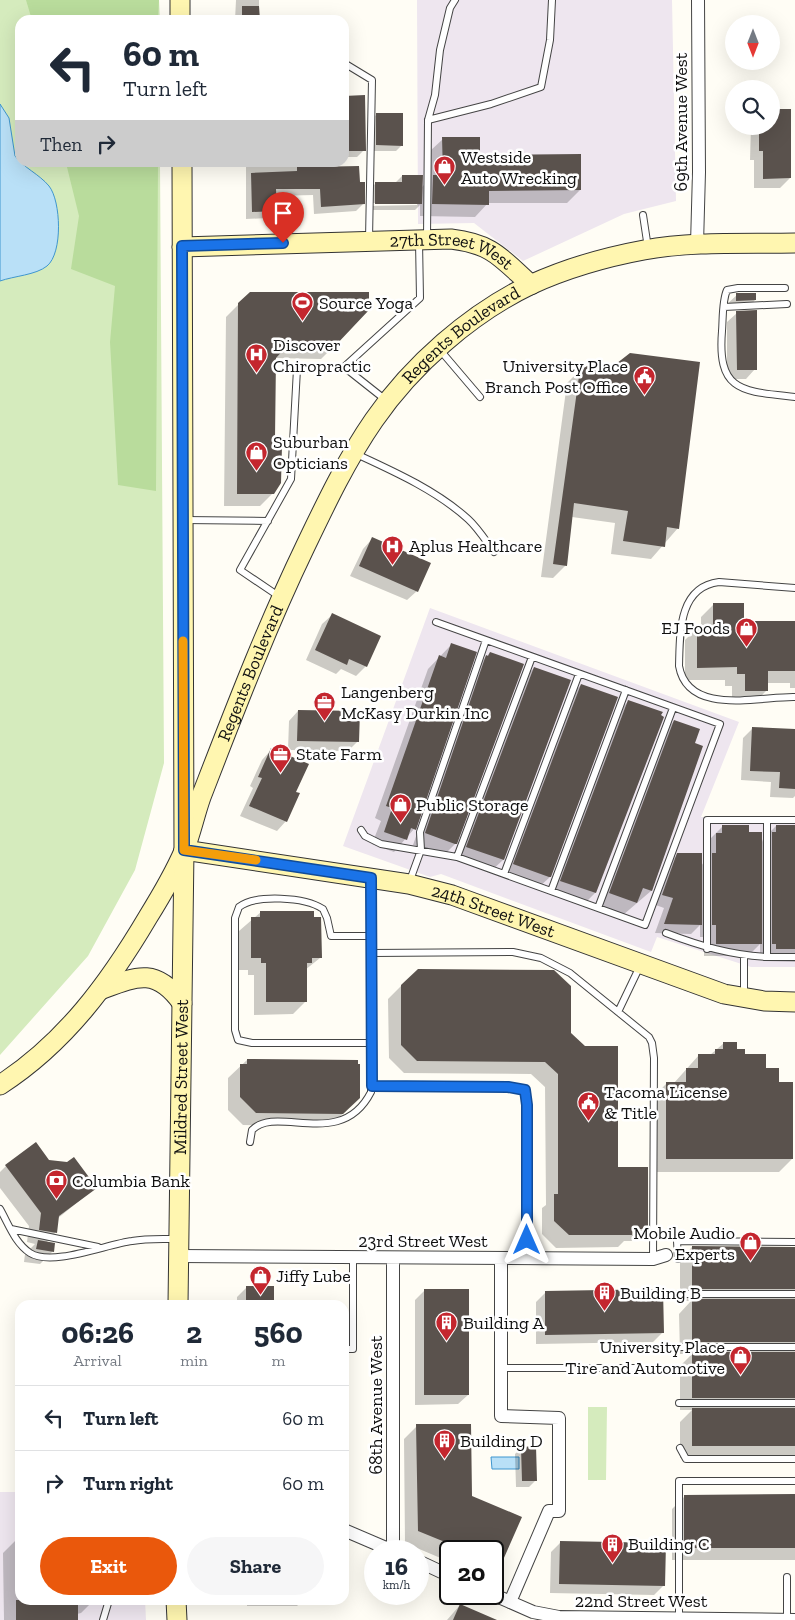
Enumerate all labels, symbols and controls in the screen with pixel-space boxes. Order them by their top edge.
north arrow [725,15,780,70]
map controls [725,15,780,135]
text: 60 m [123,33,199,75]
icon: left [40,35,105,100]
street label: 69th Avenue West [670,52,692,191]
text: Turn left [123,75,207,102]
button: search [725,80,780,135]
icon: right [92,130,120,158]
text: Then [40,133,82,156]
place label: Westside Auto Wrecking [461,146,577,189]
shop icon: Westside Auto Wrecking [433,155,457,186]
pin [262,192,304,243]
icon: arrive [269,199,297,227]
street label: 27th Street West [389,228,518,275]
street label: Regents Boulevard [397,281,524,388]
sports icon: Source Yoga [291,291,315,322]
place label: Source Yoga [319,292,413,314]
place label: Discover Chiropractic [273,334,371,377]
hospital icon: Discover Chiropractic [245,343,269,374]
place label: University Place Branch Post Office [485,355,628,398]
public building icon: University Place Branch Post Office [632,364,656,395]
place label: Suburban Opticians [273,431,349,474]
shop icon: Suburban Opticians [245,440,269,471]
hospital icon: Aplus Healthcare [381,534,405,565]
place label: Aplus Healthcare [409,535,542,557]
street label: Regents Boulevard [213,602,288,744]
shop icon: EJ Foods [734,616,758,647]
place label: EJ Foods [661,617,730,639]
place label: Langenberg McKasy Durkin Inc [341,681,489,724]
office icon: Langenberg McKasy Durkin Inc [313,690,337,721]
office icon: State Farm [268,742,292,773]
place label: State Farm [296,743,382,765]
shop icon: Public Storage [388,793,412,824]
place label: Public Storage [416,794,528,816]
street label: 24th Street West [429,879,558,943]
street label: Mildred Street West [169,999,193,1155]
place label: Tacoma License & Title [604,1081,727,1124]
public building icon: Tacoma License & Title [576,1090,600,1121]
bank icon: Columbia Bank [44,1169,68,1200]
place label: Columbia Bank [72,1170,191,1192]
position arrow [500,1213,552,1265]
place label: Mobile Audio Experts [633,1222,735,1265]
street label: 23rd Street West [358,1230,488,1252]
shop icon: Mobile Audio Experts [739,1231,763,1262]
shop icon: Jiffy Lube [248,1264,272,1295]
place label: Jiffy Lube [276,1265,351,1287]
building icon: Building B [592,1281,616,1312]
place label: Building B [620,1282,701,1304]
building icon: Building A [435,1311,459,1342]
place label: Building A [463,1312,544,1334]
text: 06:26 [61,1315,134,1351]
text: 2 [186,1315,202,1351]
text: 560 [254,1315,303,1351]
street label: 68th Avenue West [365,1335,387,1474]
place label: University Place Tire and Automotive [565,1336,725,1379]
shop icon: University Place Tire and Automotive [729,1345,753,1376]
text: Arrival [74,1351,122,1370]
text: min [180,1351,208,1370]
text: m [271,1351,285,1370]
icon: left [40,1404,68,1432]
text: Turn left [83,1407,158,1430]
text: 60 m [282,1407,324,1430]
building icon: Building D [432,1429,456,1460]
place label: Building D [460,1430,543,1452]
icon: right [40,1469,68,1497]
text: Turn right [83,1472,173,1495]
text: 60 m [282,1472,324,1495]
building icon: Building C [600,1532,624,1563]
place label: Building C [628,1533,710,1555]
button: Exit [40,1537,177,1595]
button: Share [187,1537,324,1595]
speed limit sign: 20 [439,1540,504,1605]
text: 16 [385,1551,408,1581]
text: km/h [383,1578,410,1592]
street label: 22nd Street West [575,1590,708,1612]

